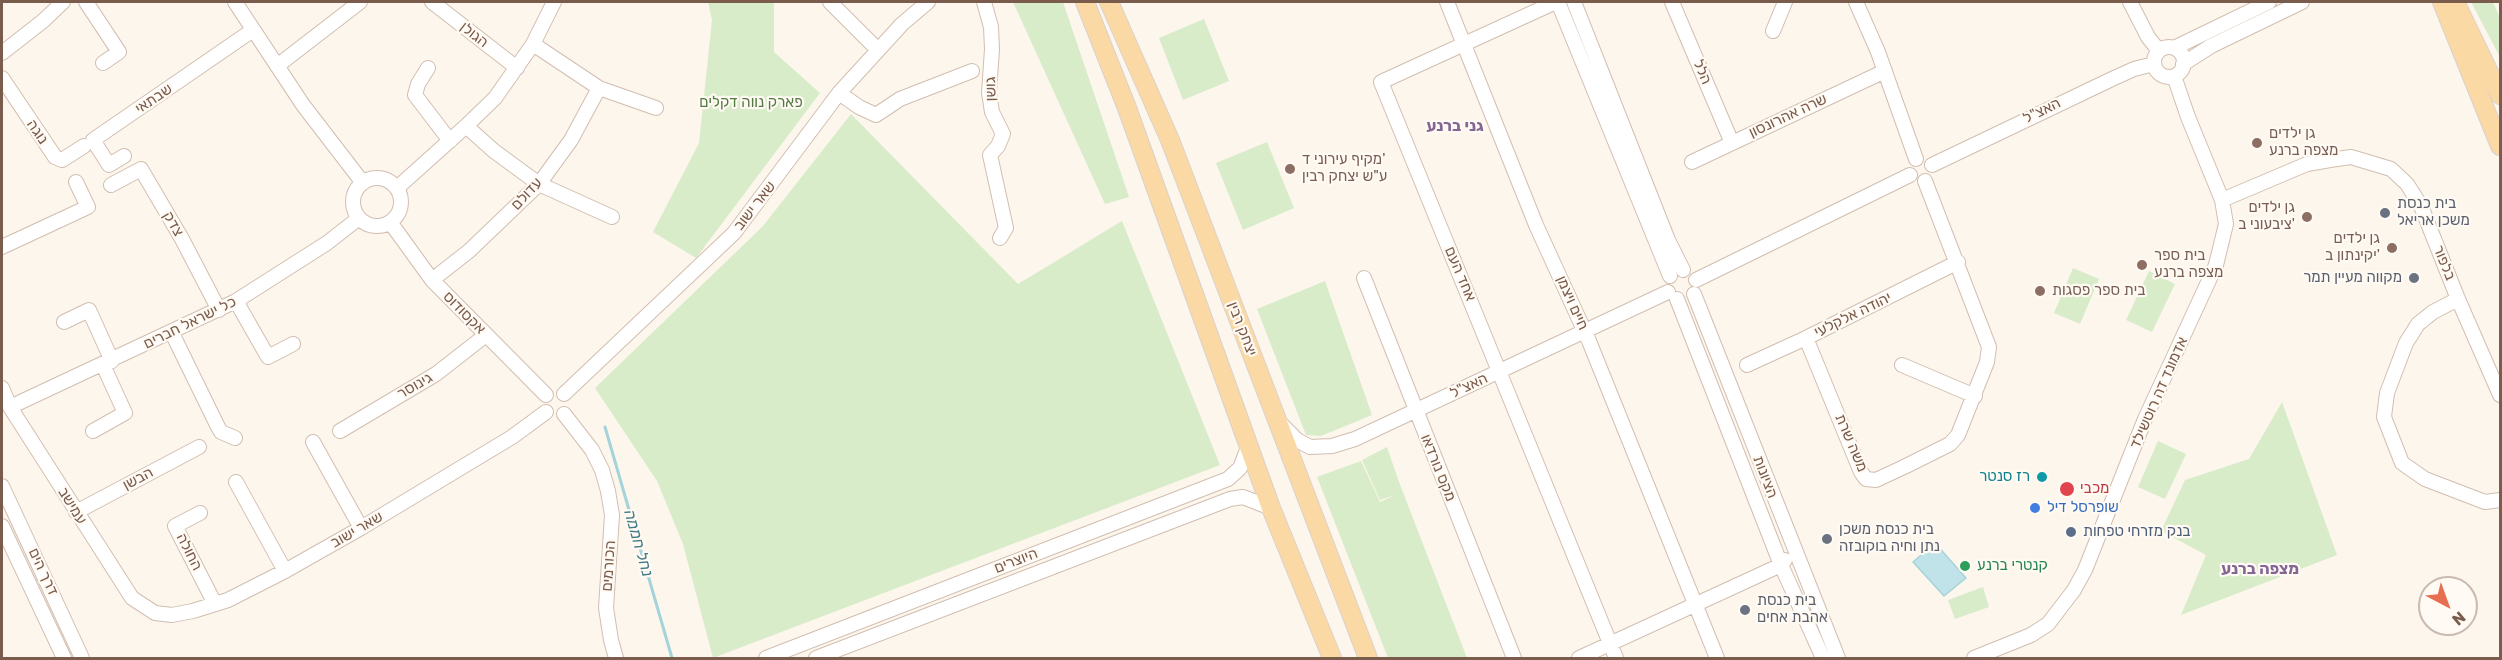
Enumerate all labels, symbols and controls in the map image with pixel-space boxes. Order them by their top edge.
street label: הגולן [456,18,492,52]
street label: הלל [1689,57,1715,87]
street label: גושן [982,76,1000,102]
street label: שבתאי [132,80,176,118]
street label: שרה אהרונסון [1746,90,1830,142]
park label: פארק נווה דקלים [699,94,803,112]
street label: האצ"ל [2020,94,2064,128]
street label: נוגה [22,116,52,148]
district label: גני ברנע [1426,116,1484,136]
place label: גן ילדים מצפה ברנע [2269,125,2338,160]
marker: גן ילדים מצפה ברנע [2250,136,2264,150]
place label: מקיף עירוני ד' ע"ש יצחק רבין [1302,151,1387,186]
marker: מקיף עירוני ד' ע"ש יצחק רבין [1283,162,1297,176]
street label: עדולם [508,174,546,214]
street label: שאר ישוב [730,178,780,234]
place label: בית כנסת משכן אריאל [2397,195,2470,230]
place label: גן ילדים ציבעוני ב' [2238,199,2295,234]
marker: בית כנסת משכן אריאל [2378,206,2392,220]
street label: צדק [159,208,187,240]
marker: גן ילדים ציבעוני ב' [2300,210,2314,224]
place label: גן ילדים יקינתון ב' [2325,230,2380,265]
marker: גן ילדים יקינתון ב' [2385,241,2399,255]
street label: בלפור [2429,243,2459,283]
street label: אחד העם [1441,244,1479,304]
place label: בית ספר מצפה ברנע [2154,247,2223,282]
marker: בית ספר מצפה ברנע [2135,258,2149,272]
place label: מקווה מעיין תמר [2303,269,2402,287]
marker: מקווה מעיין תמר [2407,271,2421,285]
street label: חיים ויצמן [1552,273,1592,333]
place label: בית ספר פסגות [2052,282,2145,300]
marker: בית ספר פסגות [2033,284,2047,298]
street label: אקסודוס [439,288,489,338]
street label: יהודה אלקלעי [1811,289,1895,341]
street label: כל ישראל חברים [141,293,239,353]
street label: יצחק רבין [1223,299,1261,359]
street label: אדמונד דה רוטשילד [2126,334,2192,452]
street label: גינוסר [394,369,436,403]
street label: האצ"ל [1447,369,1491,403]
street label: משה שרת [1831,411,1871,475]
street label: מקס נורדאו [1416,432,1460,504]
street label: הציונות [1749,453,1781,501]
street label: הבשן [120,464,156,494]
place label: רז סנטר [1979,468,2030,486]
marker: רז סנטר [2035,470,2049,484]
marker: מכבי [2058,480,2076,498]
place label: מכבי [2080,480,2109,498]
street label: עמישב [54,484,90,528]
place label: שופרסל דיל [2047,499,2119,517]
marker: שופרסל דיל [2028,501,2042,515]
water label: נחל חממה [619,507,657,579]
street label: שאר ישוב [328,508,386,552]
place label: בית כנסת משכן נתן וחיה בוקובזה [1839,521,1940,556]
place label: בנק מזרחי טפחות [2083,523,2190,541]
marker: בנק מזרחי טפחות [2064,525,2078,539]
street label: החולה [172,530,206,574]
marker: בית כנסת משכן נתן וחיה בוקובזה [1820,532,1834,546]
street label: הכורמים [598,540,620,592]
street label: היוצרים [992,544,1040,578]
street label: דרך הים [24,545,62,599]
place label: קנטרי ברנע [1977,557,2048,575]
marker: קנטרי ברנע [1958,559,1972,573]
district label: מצפה ברנע [2221,559,2299,579]
north arrow [2418,576,2478,636]
place label: בית כנסת אהבת אחים [1757,592,1828,627]
marker: בית כנסת אהבת אחים [1738,603,1752,617]
text: N [2448,608,2469,629]

